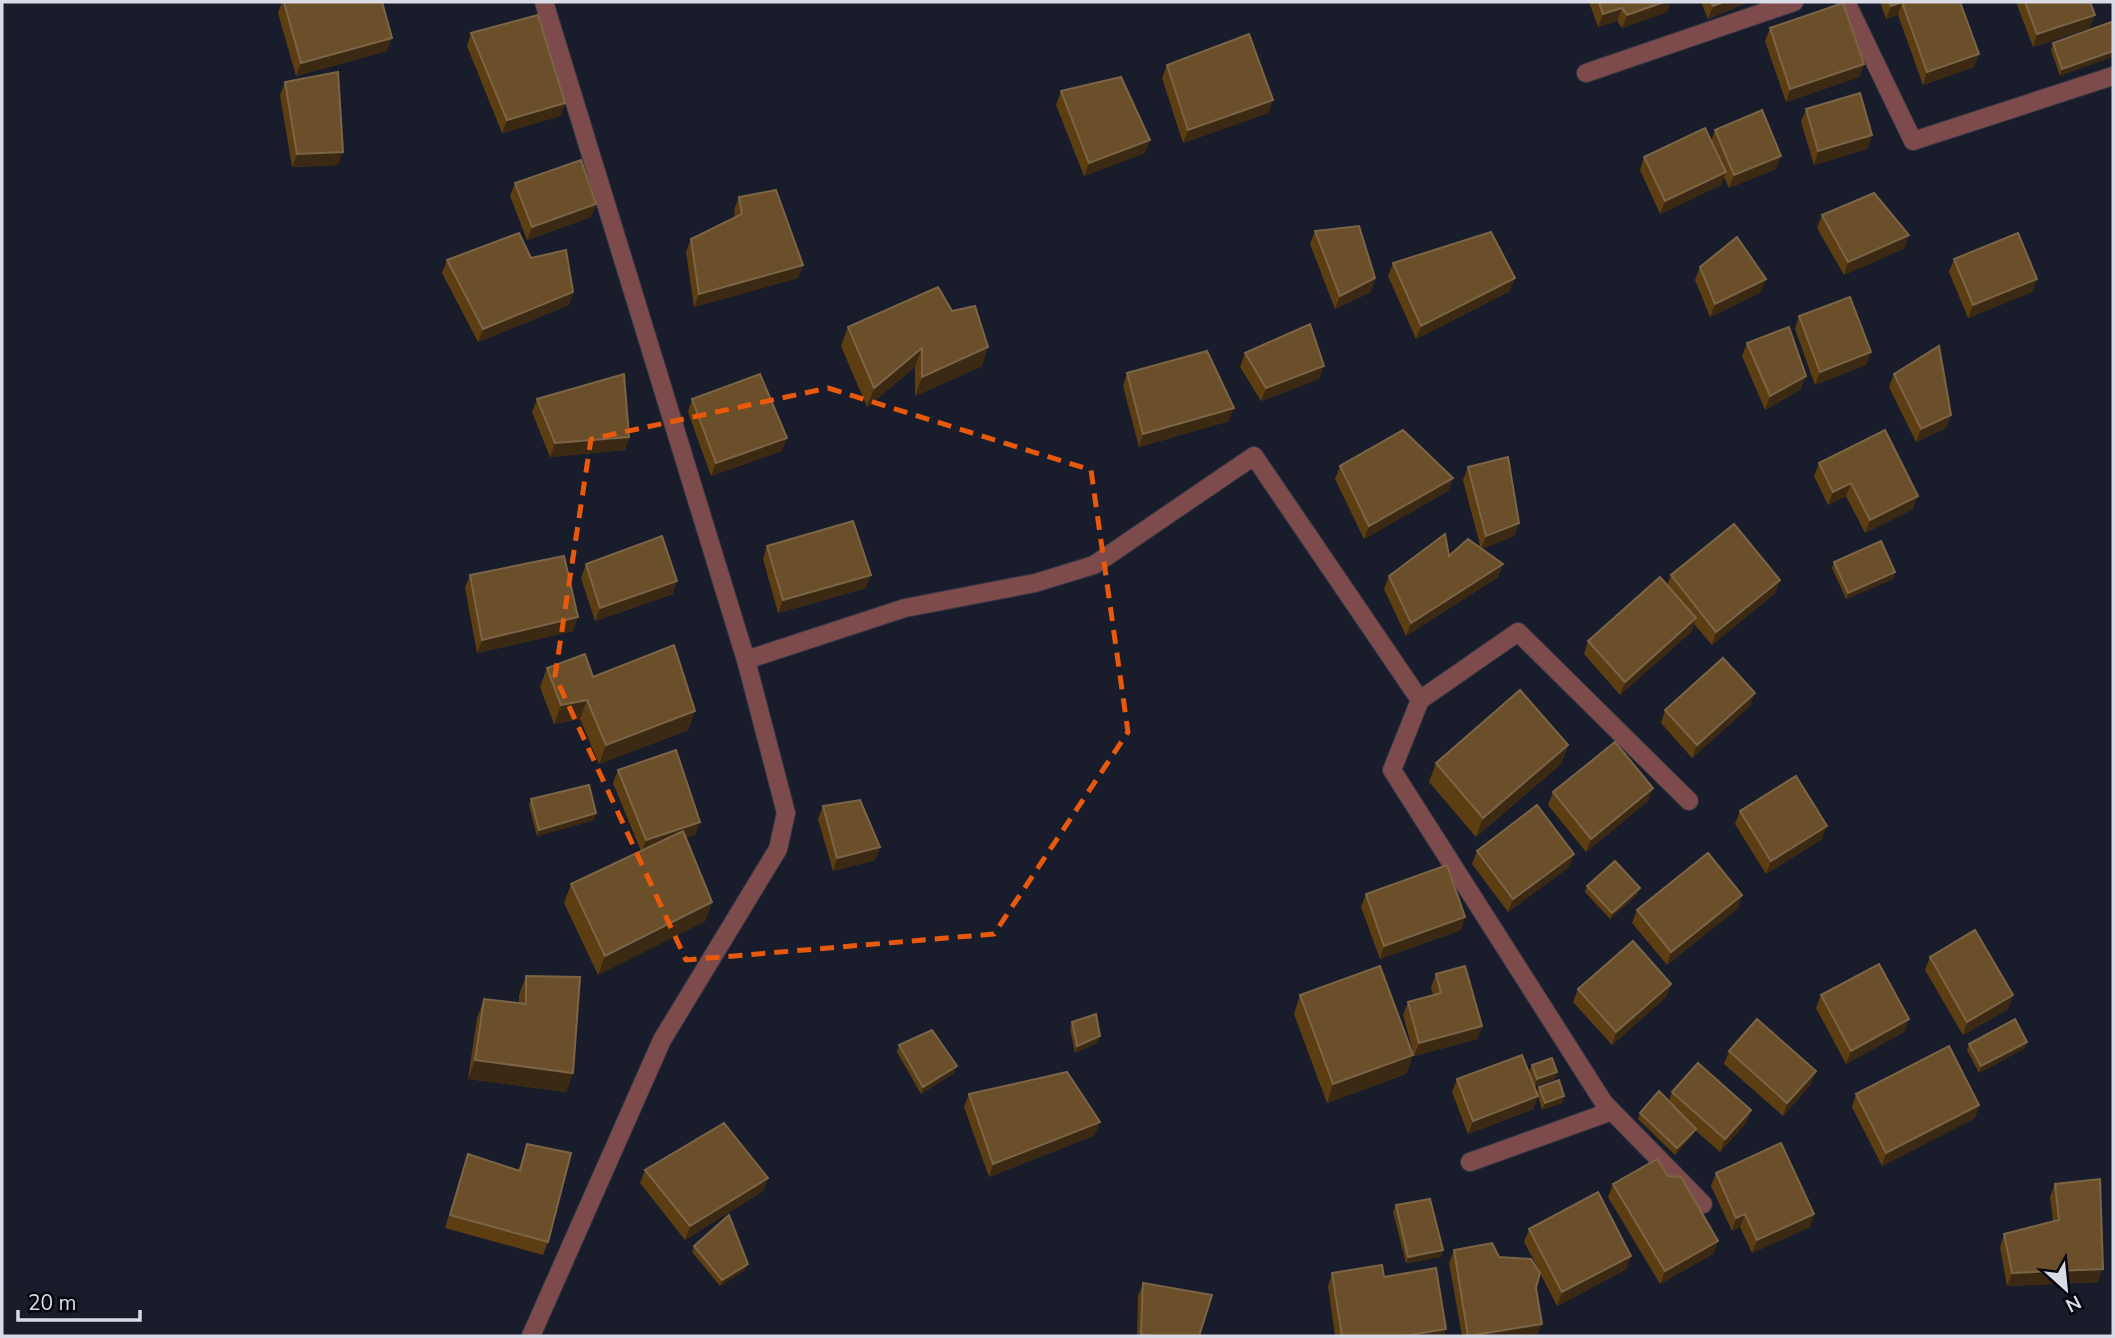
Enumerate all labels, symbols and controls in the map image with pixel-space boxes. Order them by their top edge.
north arrow [2031,1254,2101,1324]
scale bar [18,1278,140,1322]
text: N [2061,1288,2086,1318]
text: 20 m [28,1289,77,1317]

